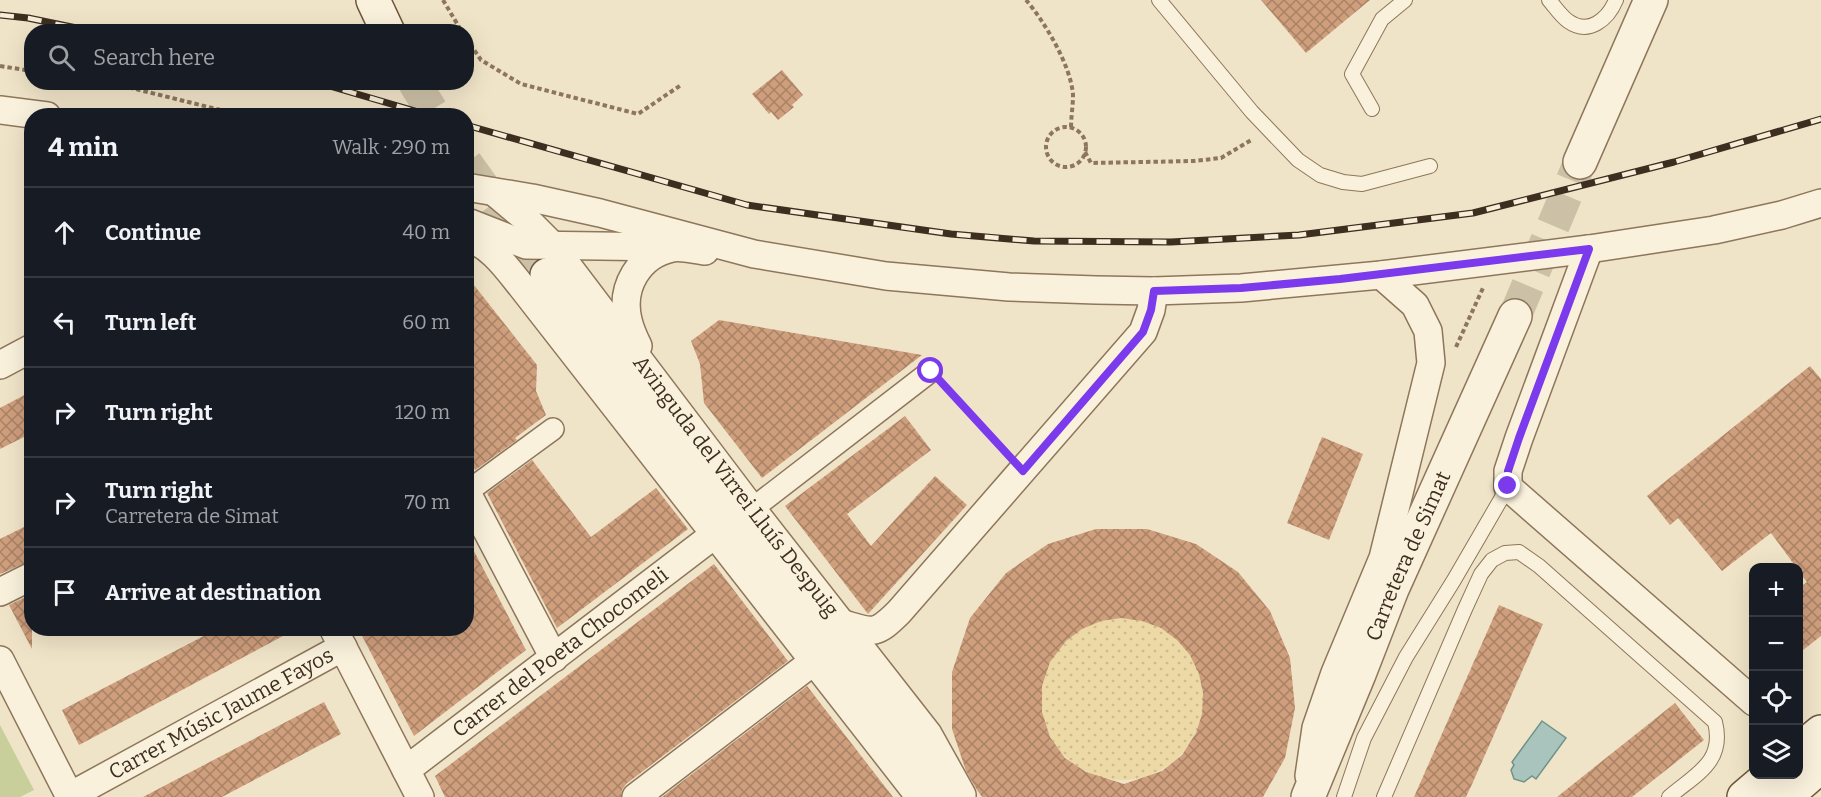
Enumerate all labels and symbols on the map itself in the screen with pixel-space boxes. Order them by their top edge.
street label: Avinguda del Virrei Lluís Despuig [628,351,845,622]
route start [917,357,943,383]
street label: Carretera de Simat [1360,467,1457,645]
route end [1494,472,1520,498]
street label: Carrer del Poeta Chocomeli [447,562,673,743]
street label: Carrer Músic Jaume Fayos [104,642,338,785]

